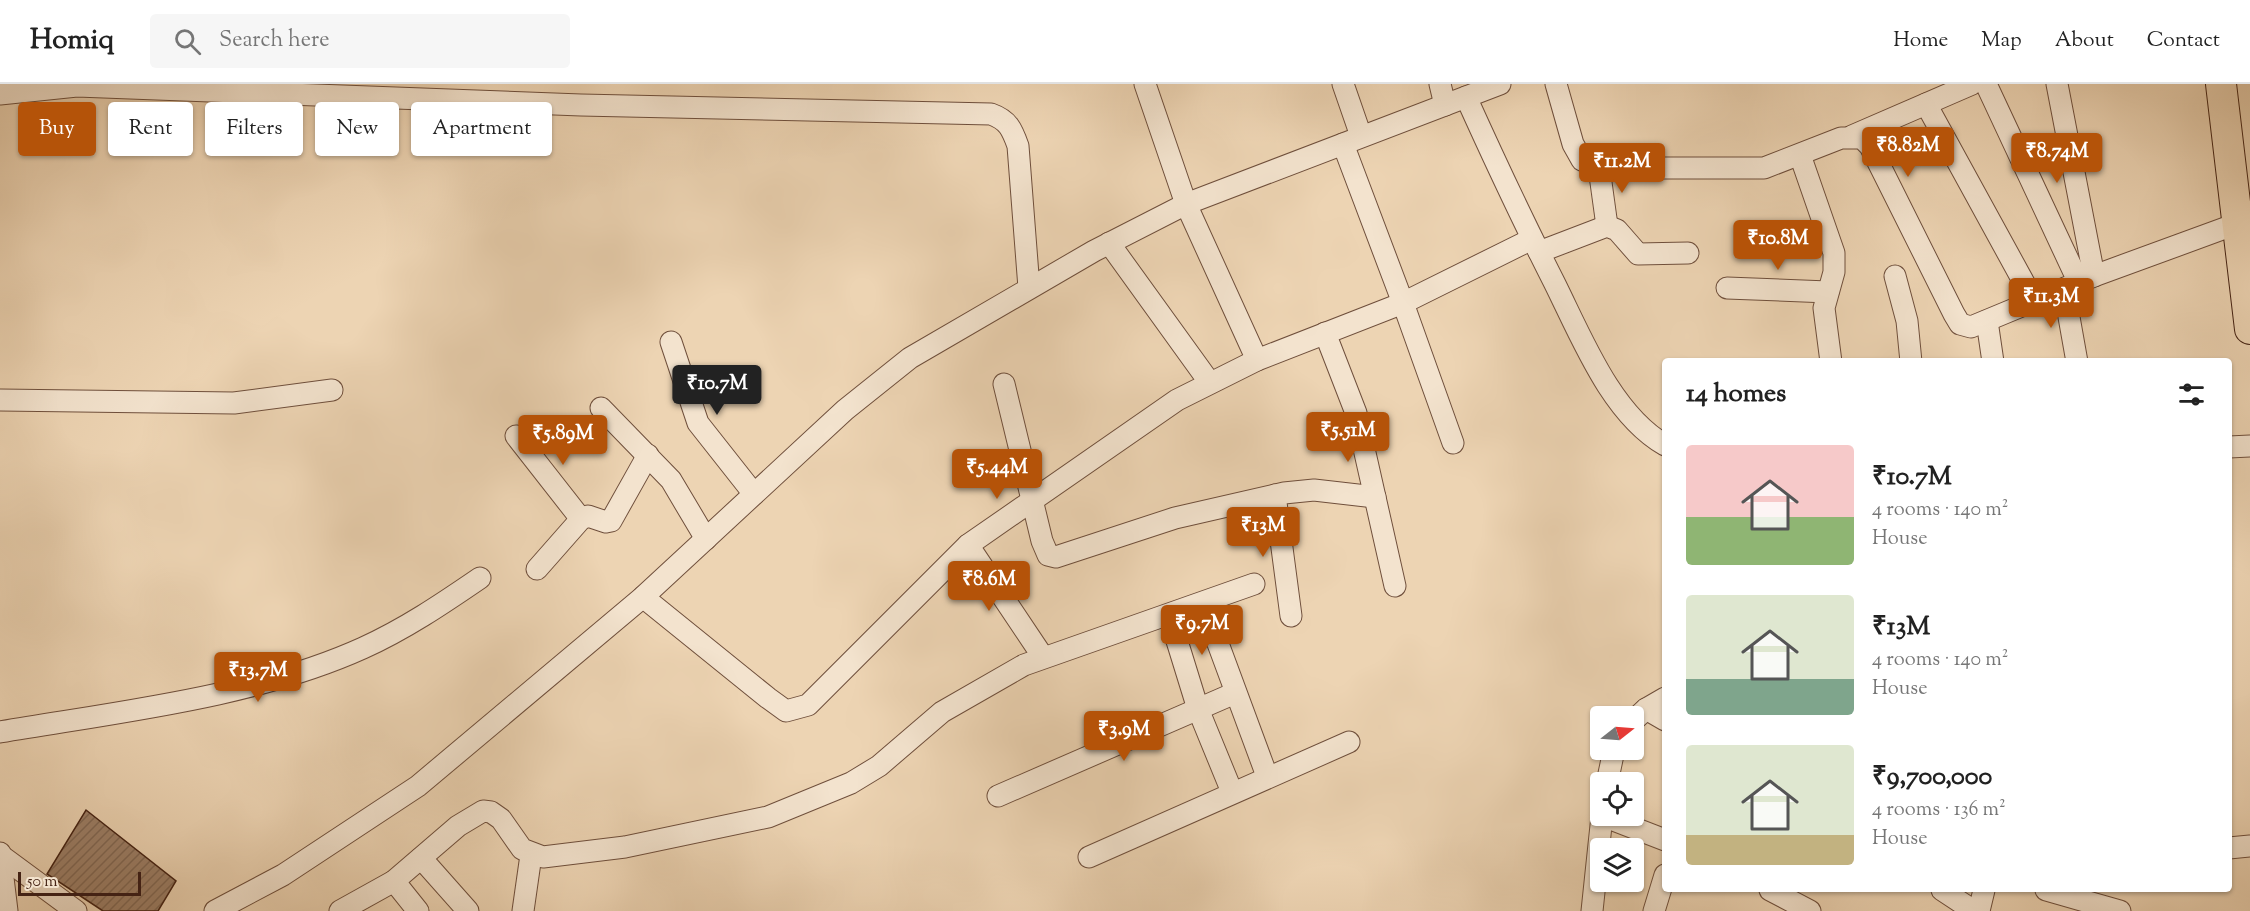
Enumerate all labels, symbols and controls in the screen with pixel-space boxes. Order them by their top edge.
search box [150,14,570,68]
text: Homiq [30,21,114,61]
icon: search [171,25,204,58]
text: Search here [219,25,329,57]
text: Home [1893,26,1948,56]
text: Map [1981,26,2022,56]
text: About [2055,26,2114,56]
text: Contact [2147,26,2220,56]
chip: Buy [18,102,96,156]
chip: Rent [108,102,193,156]
chip: Filters [205,102,303,156]
chip: New [315,102,399,156]
chip: Apartment [411,102,552,156]
pin: ₹8.82M [1859,127,1957,178]
text: ₹8.82M [1876,132,1940,161]
pin: ₹8.74M [2008,133,2106,184]
text: ₹8.74M [2025,138,2089,167]
pin: ₹11.2M [1573,143,1671,194]
text: ₹11.2M [1593,148,1651,177]
pin: ₹10.8M [1729,220,1827,271]
text: ₹10.8M [1747,225,1809,254]
pin: ₹11.3M [2002,278,2100,329]
text: ₹11.3M [2023,283,2079,312]
pin: ₹10.7M [668,365,766,416]
text: ₹10.7M [686,370,748,399]
text: 14 homes [1686,376,1786,413]
icon: filters [2175,378,2208,411]
pin: ₹5.51M [1299,412,1397,463]
pin: ₹5.89M [514,415,612,466]
text: ₹5.51M [1320,417,1376,446]
text: ₹5.89M [532,420,594,449]
pin: ₹5.44M [948,449,1046,500]
text: ₹5.44M [966,454,1028,483]
text: ₹10.7M [1872,459,1952,496]
icon: home [1734,469,1806,541]
text: 4 rooms · 140 m² [1872,496,2009,525]
pin: ₹13M [1227,507,1299,558]
text: ₹13M [1241,512,1285,541]
text: House [1872,525,1927,554]
pin: ₹8.6M [947,561,1031,612]
text: ₹8.6M [962,566,1016,595]
pin: ₹9.7M [1160,605,1244,656]
text: ₹13M [1872,609,1930,646]
text: ₹9.7M [1175,610,1229,639]
icon: home [1734,619,1806,691]
text: 4 rooms · 140 m² [1872,646,2009,675]
pin: ₹13.7M [209,652,307,703]
text: ₹13.7M [228,657,288,686]
text: House [1872,675,1927,704]
north arrow [1590,706,1644,760]
map controls [1590,706,1644,892]
pin: ₹3.9M [1082,711,1166,762]
text: ₹3.9M [1098,716,1150,745]
text: ₹9,700,000 [1872,759,1992,796]
icon: home [1734,769,1806,841]
button: locate [1590,772,1644,826]
text: 4 rooms · 136 m² [1872,796,2006,825]
text: House [1872,825,1927,854]
button: layers [1590,838,1644,892]
scale bar [18,869,141,896]
text: 50 m [27,871,58,894]

